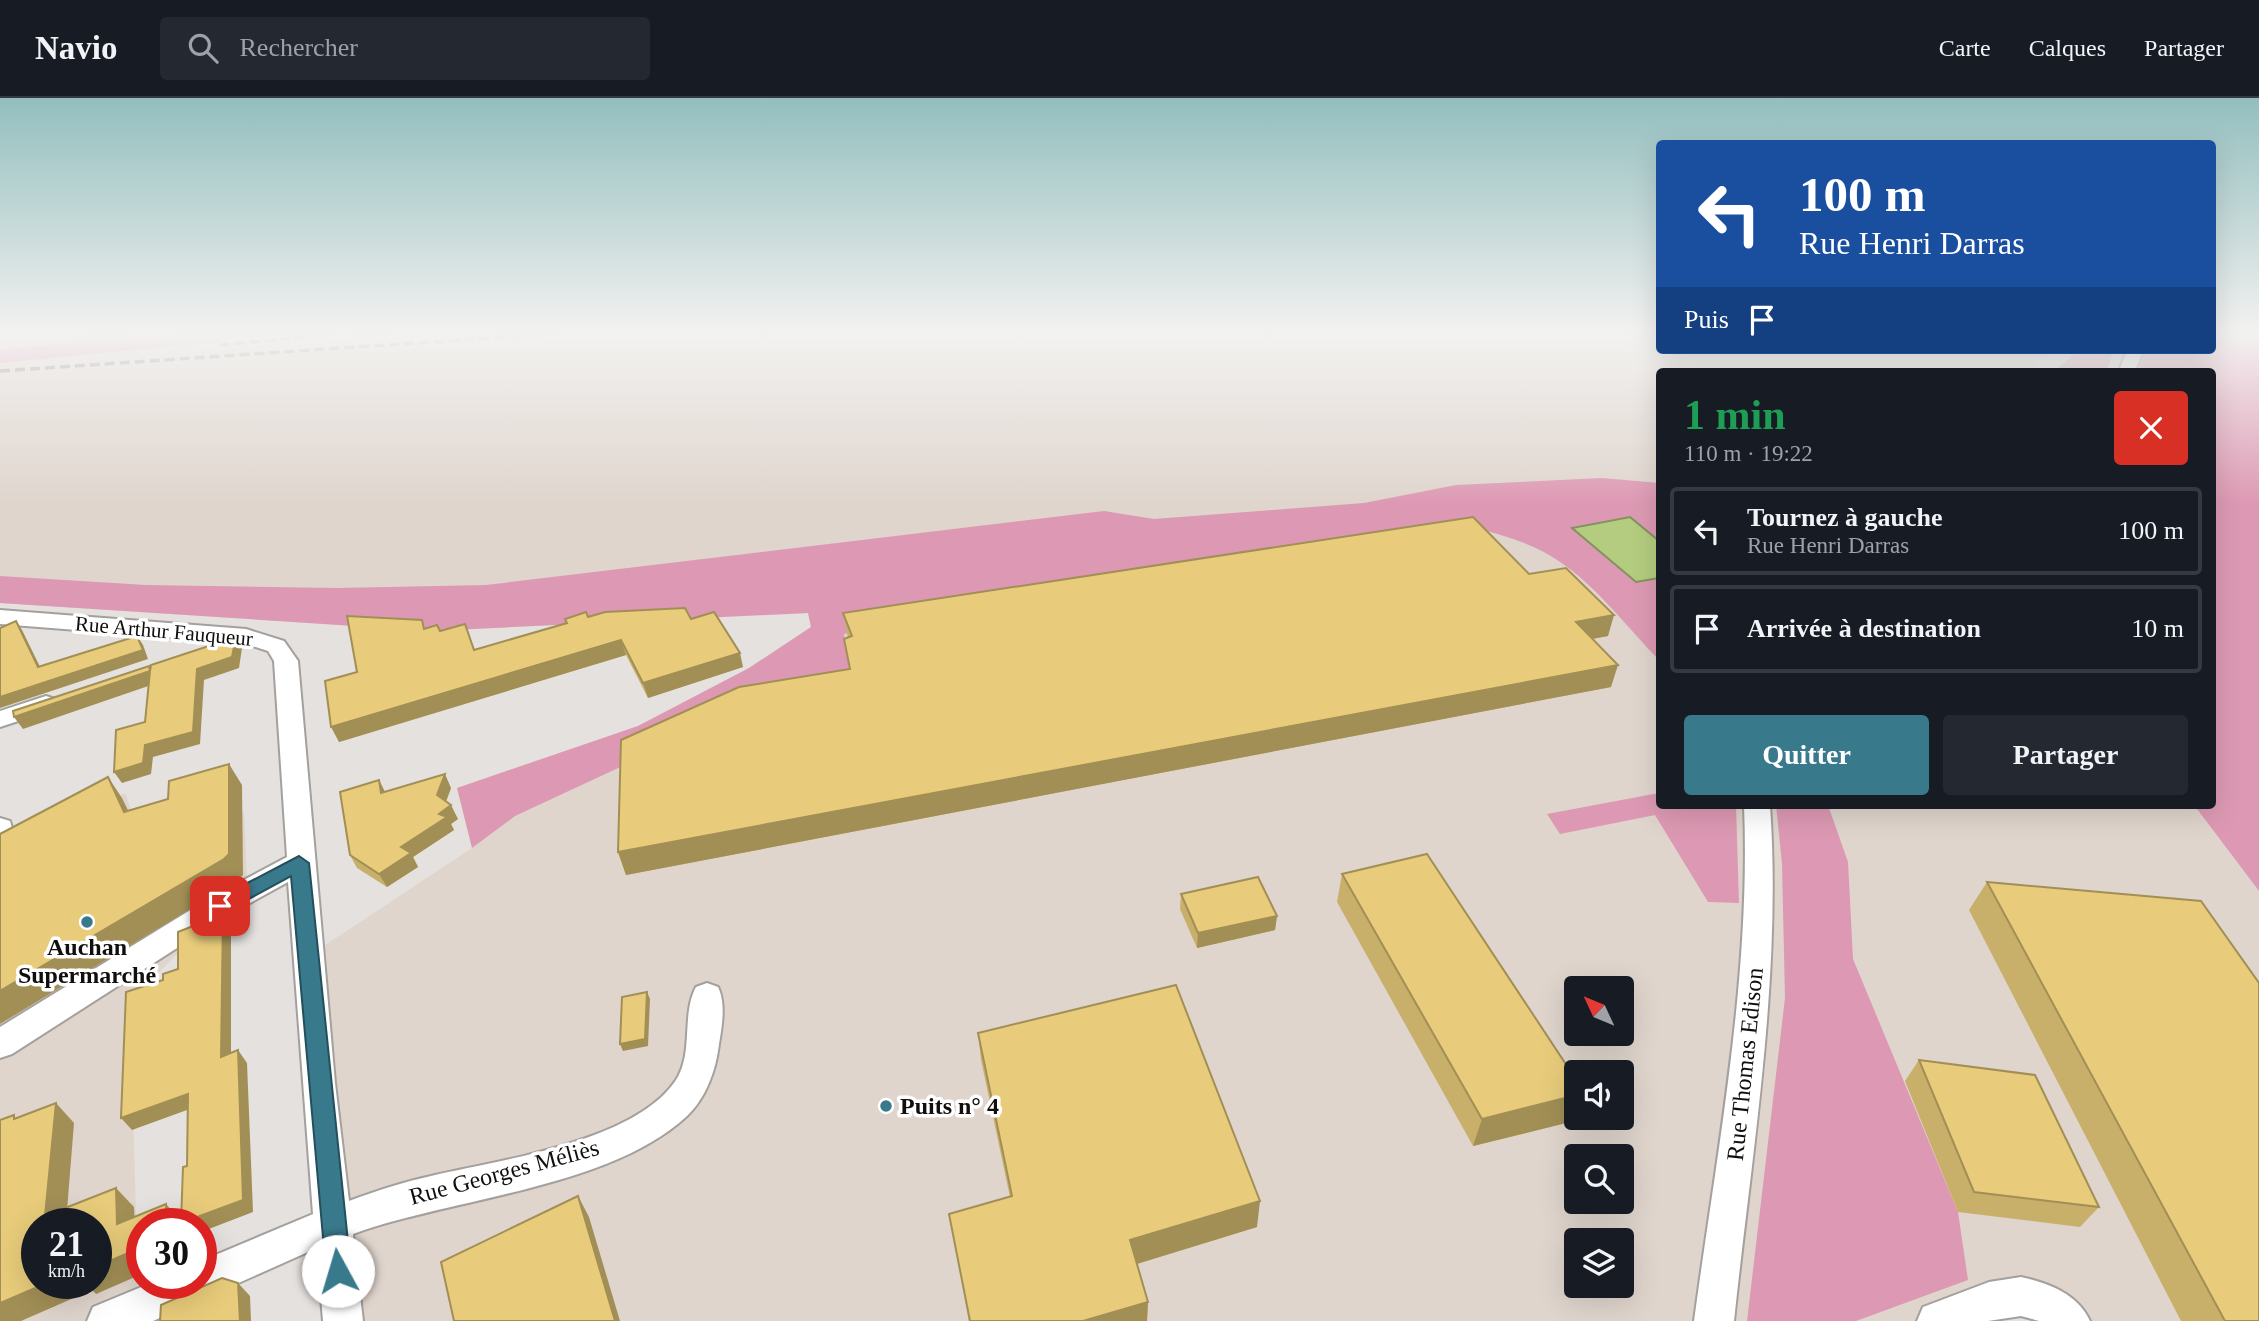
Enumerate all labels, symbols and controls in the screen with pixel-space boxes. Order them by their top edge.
search box [160,17,650,80]
icon: search [184,29,222,67]
text: Navio [35,30,118,66]
text: Rechercher [240,33,358,62]
text: Carte [1939,35,1991,61]
text: Calques [2029,35,2106,61]
text: Partager [2144,35,2224,61]
text: 100 m [1799,167,1926,222]
icon: left [1684,168,1775,259]
text: Rue Henri Darras [1799,225,2025,261]
icon: arrive [1743,301,1781,339]
text: Puis [1684,305,1729,334]
button: close [2114,391,2188,465]
text: 1 min [1684,392,1786,438]
text: 110 m · 19:22 [1684,441,1813,466]
text: Tournez à gauche [1747,503,1943,532]
icon: left [1688,512,1726,550]
text: 100 m [2118,516,2184,545]
text: Rue Henri Darras [1747,533,1909,558]
icon: arrive [1688,610,1726,648]
street label: Rue Arthur Fauqueur [74,611,254,651]
text: Arrivée à destination [1747,614,1981,643]
text: 10 m [2131,614,2184,643]
button: Quitter [1684,715,1929,795]
button: Partager [1943,715,2188,795]
pin [190,876,250,936]
icon: arrive [201,887,239,925]
marker: Auchan Supermarché [79,914,95,930]
place label: Auchan Supermarché [18,934,156,988]
street label: Rue Thomas Edison [1722,966,1768,1162]
north arrow [1564,976,1634,1046]
map controls [1564,976,1634,1298]
button: sound [1564,1060,1634,1130]
place label: Puits n° 4 [900,1093,999,1119]
marker: Puits n° 4 [878,1098,894,1114]
street label: Rue Georges Méliès [406,1134,602,1210]
button: search [1564,1144,1634,1214]
speed limit sign: 30 [126,1208,217,1299]
text: 21 [49,1225,84,1264]
button: layers [1564,1228,1634,1298]
position arrow [301,1234,375,1308]
text: km/h [48,1261,85,1281]

